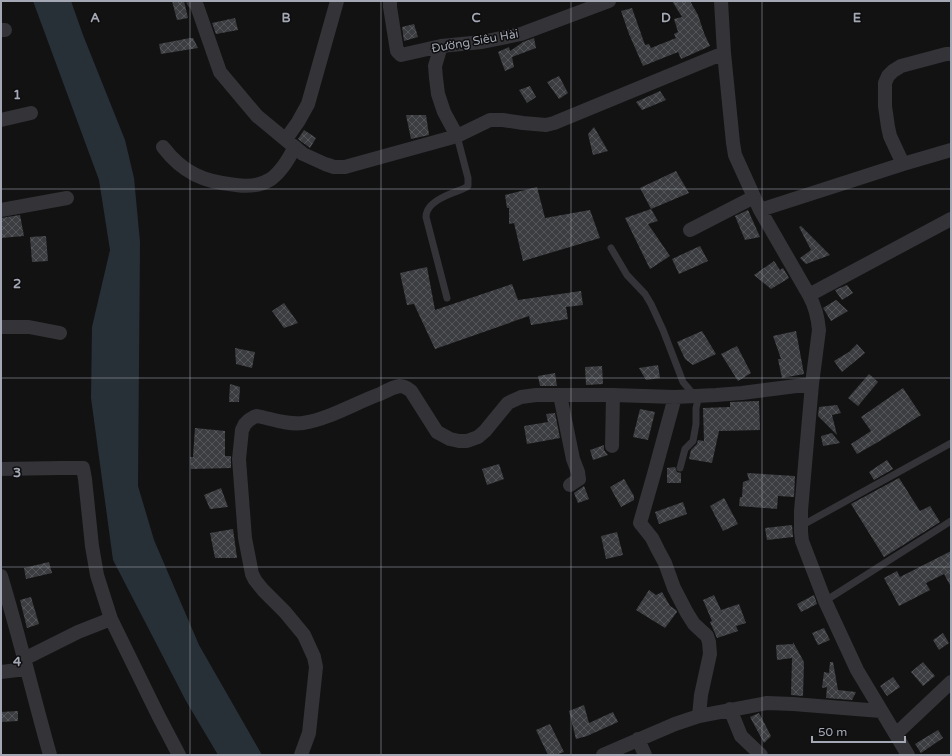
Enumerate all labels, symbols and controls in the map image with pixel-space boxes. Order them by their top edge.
text: A [90,10,100,26]
text: B [281,10,291,26]
text: C [471,10,481,26]
text: D [661,10,671,26]
text: E [853,10,861,26]
street label: Đường Siêu Hài [430,26,520,56]
text: 1 [13,87,21,103]
text: 2 [13,276,21,292]
text: 3 [13,465,21,481]
text: 4 [13,654,22,670]
scale bar [812,718,905,744]
text: 50 m [818,725,847,739]

